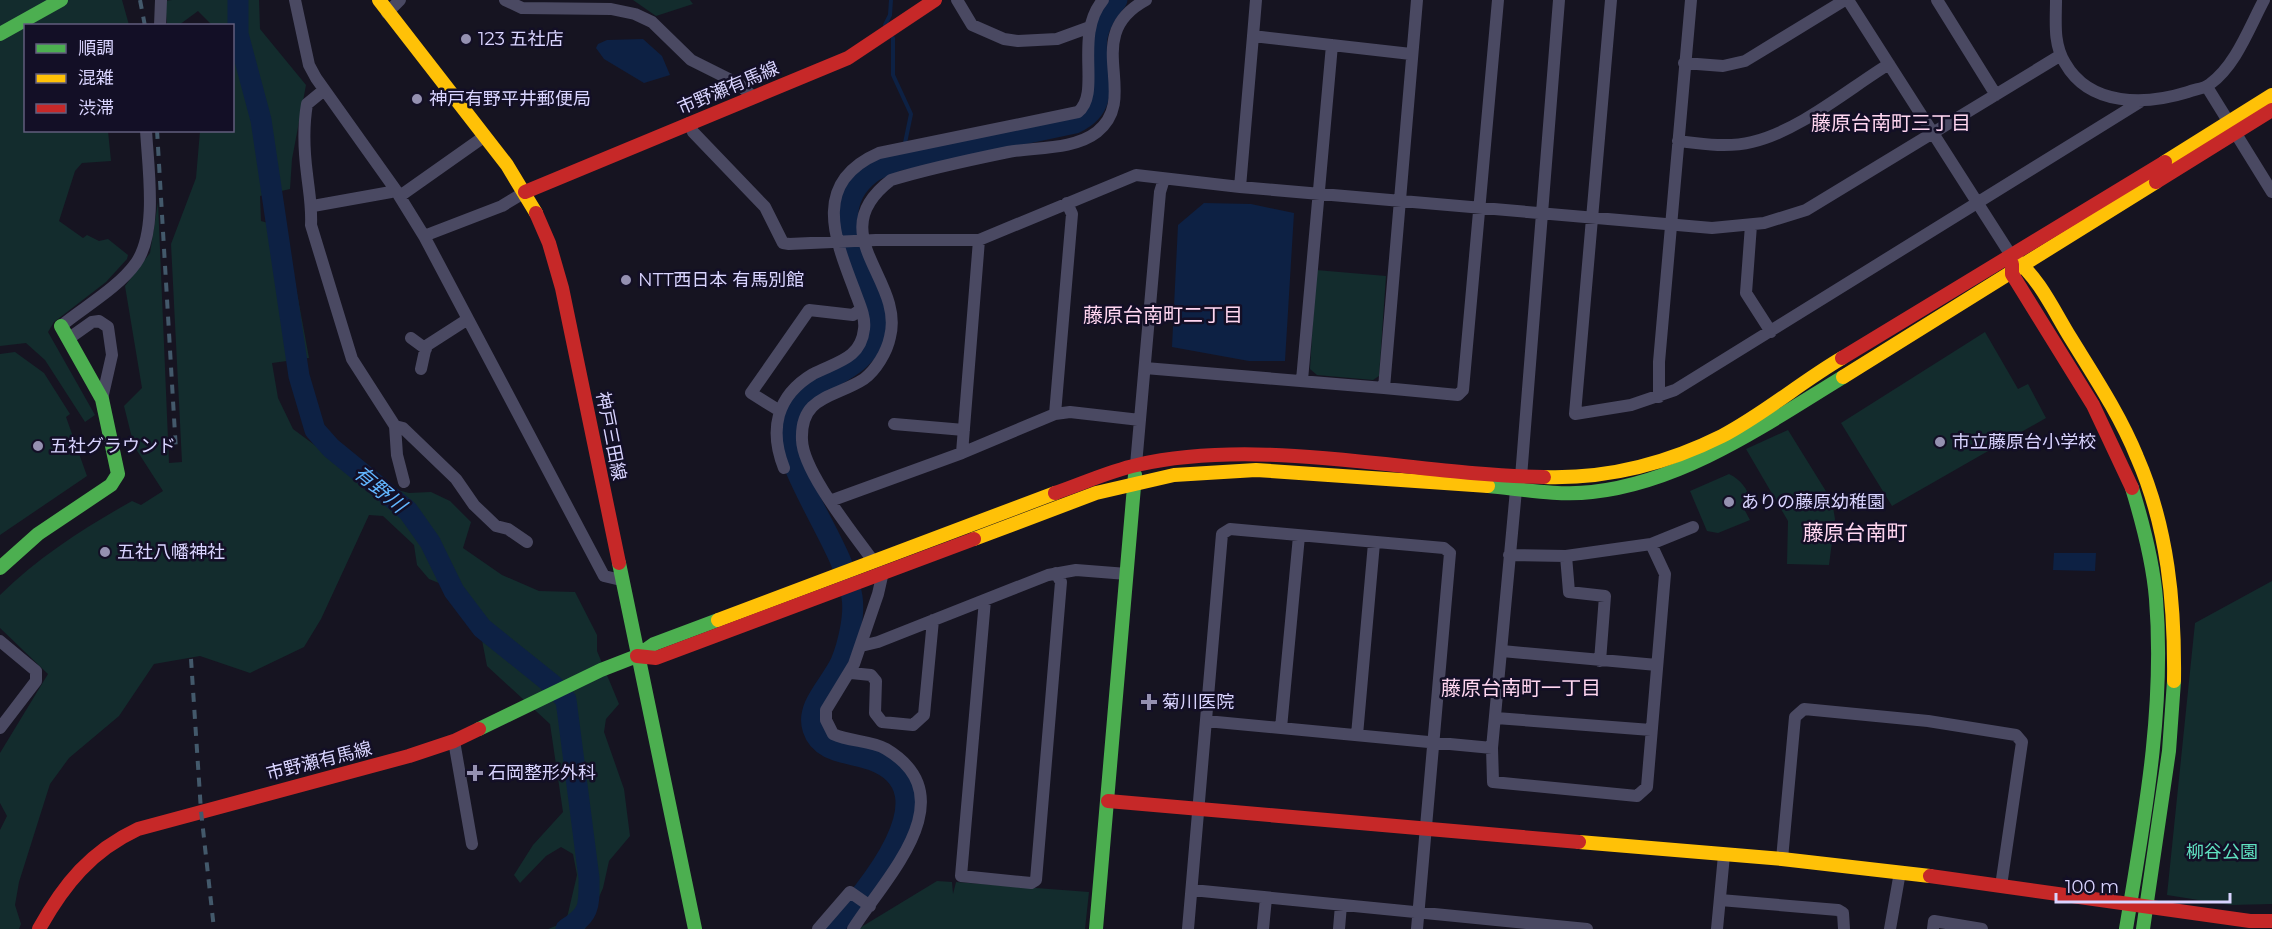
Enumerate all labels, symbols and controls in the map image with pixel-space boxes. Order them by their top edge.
legend [24,24,234,132]
place label: 123 五社店 [478,28,564,50]
marker: 123 五社店 [459,32,473,46]
text: 順調 [78,37,114,59]
street label: 市野瀬有馬線 [674,57,782,119]
text: 混雑 [78,67,114,89]
place label: 神戸有野平井郵便局 [429,88,591,110]
marker: 神戸有野平井郵便局 [410,92,424,106]
text: 渋滞 [78,97,114,119]
district label: 藤原台南町三丁目 [1811,111,1971,135]
place label: NTT西日本 有馬別館 [638,269,804,291]
marker: NTT西日本 有馬別館 [619,273,633,287]
district label: 藤原台南町二丁目 [1083,303,1243,327]
street label: 神戸三田線 [592,390,630,482]
place label: 市立藤原台小学校 [1952,431,2096,453]
place label: 五社グラウンド [50,435,176,457]
marker: 市立藤原台小学校 [1933,435,1947,449]
marker: 五社グラウンド [31,439,45,453]
water label: 有野川 [349,461,412,519]
place label: ありの藤原幼稚園 [1741,491,1885,513]
marker: ありの藤原幼稚園 [1722,495,1736,509]
district label: 藤原台南町 [1803,520,1908,545]
place label: 五社八幡神社 [117,541,225,563]
marker: 五社八幡神社 [98,545,112,559]
district label: 藤原台南町一丁目 [1441,676,1601,700]
place label: 菊川医院 [1162,691,1234,713]
marker: 菊川医院 [1140,693,1158,711]
street label: 市野瀬有馬線 [264,737,374,785]
place label: 石岡整形外科 [488,762,596,784]
marker: 石岡整形外科 [466,764,484,782]
park label: 柳谷公園 [2186,841,2258,863]
scale bar [2056,866,2230,904]
text: 100 m [2065,876,2119,898]

